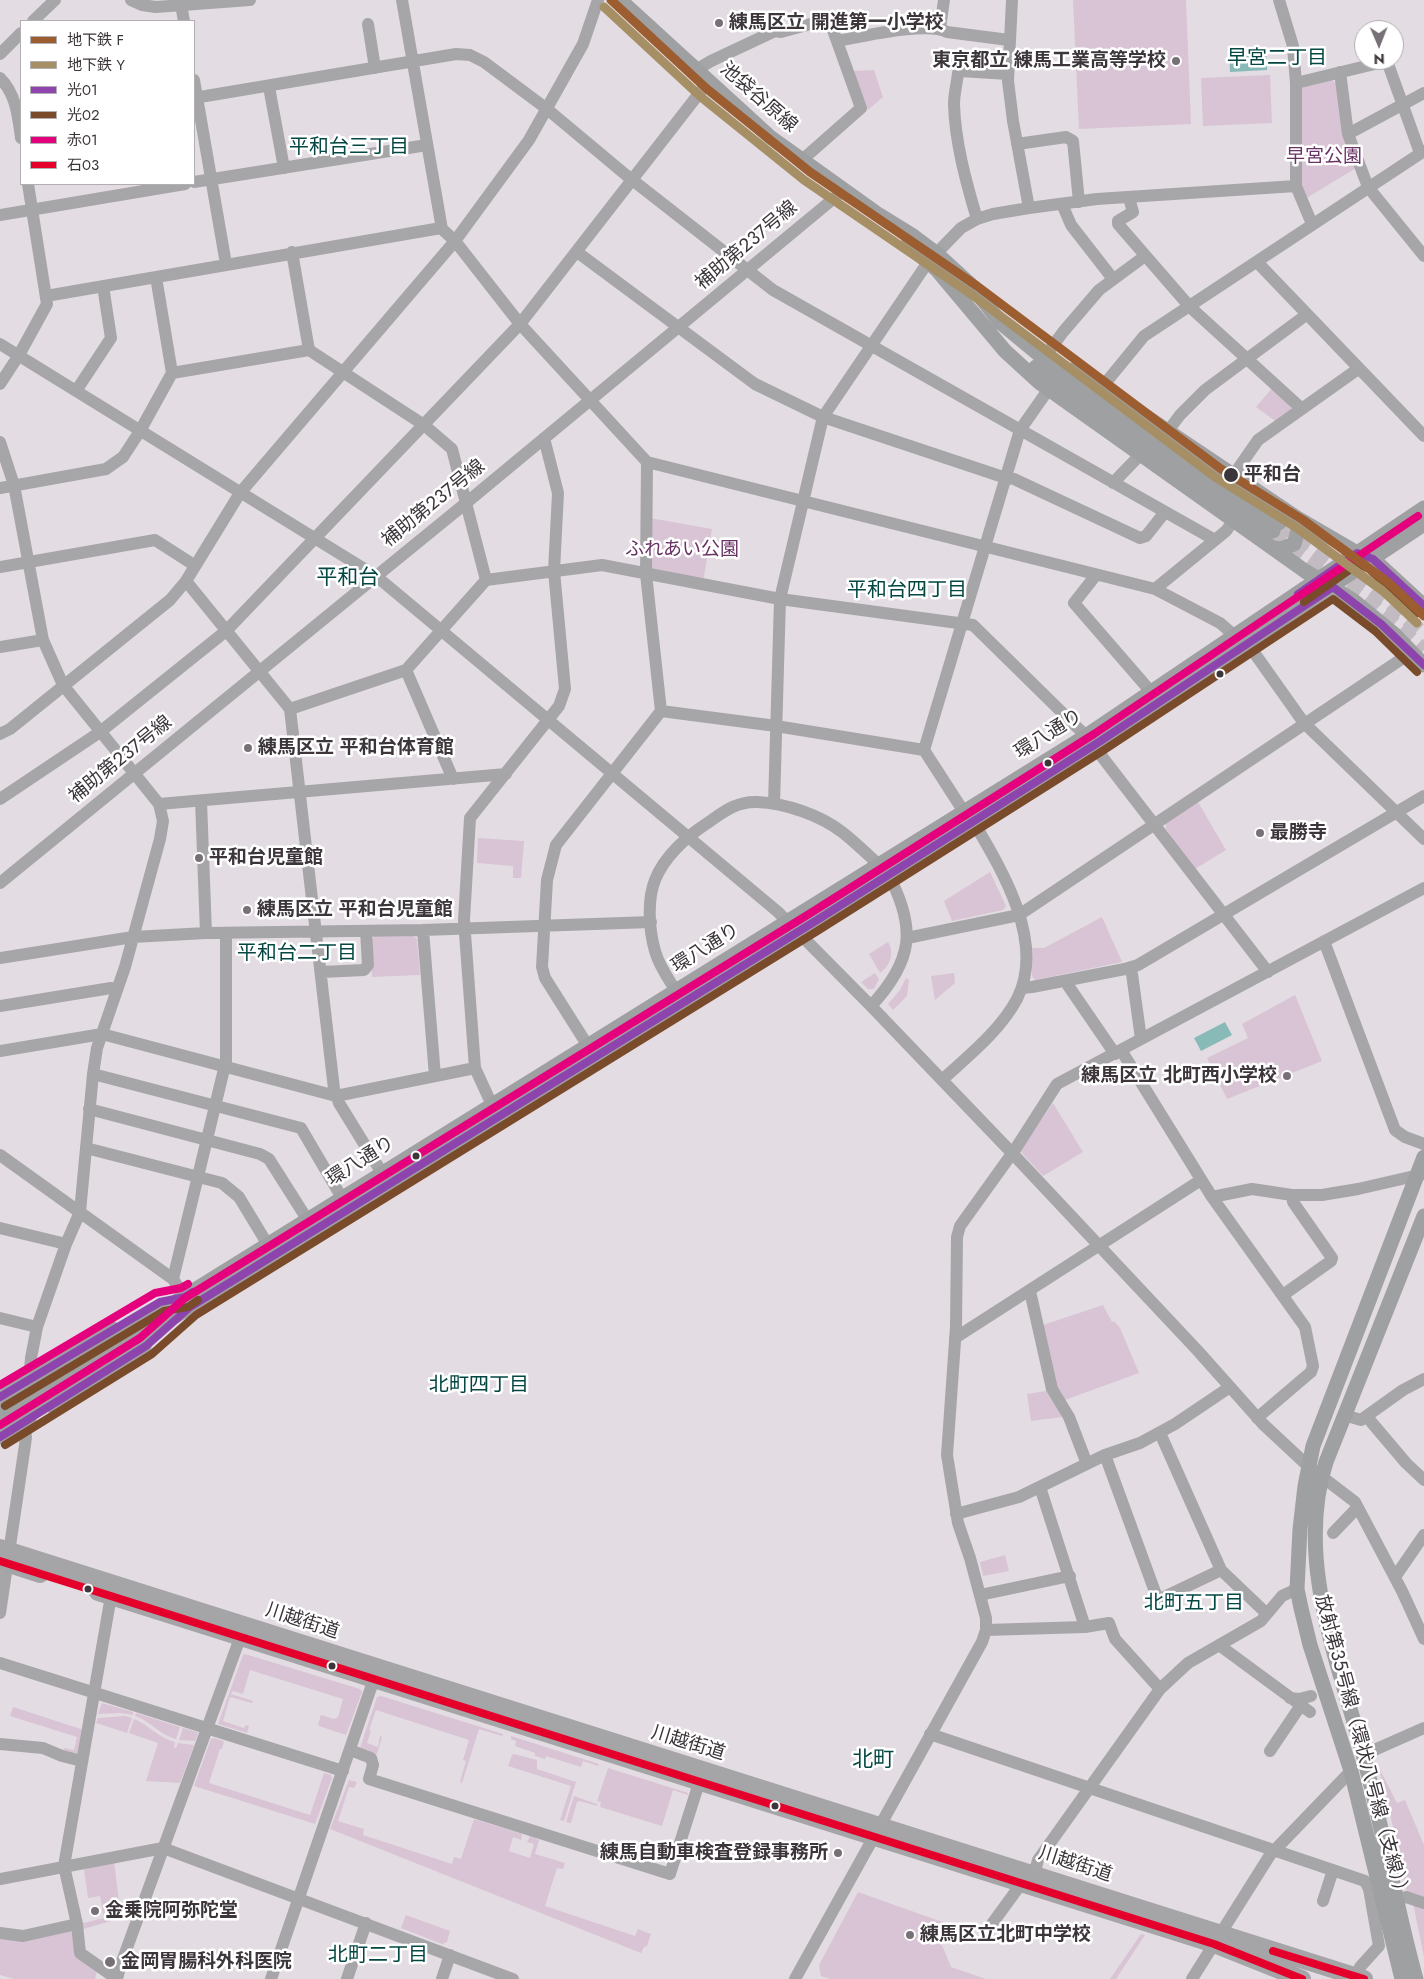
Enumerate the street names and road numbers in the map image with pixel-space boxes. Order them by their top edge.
street label: 池袋谷原線 [715,58,801,138]
street label: 補助第237号線 [691,197,803,295]
street label: 補助第237号線 [378,456,490,552]
street label: 環八通り [1011,705,1087,765]
street label: 補助第237号線 [65,712,177,808]
street label: 環八通り [668,919,744,979]
street label: 環八通り [323,1132,399,1192]
street label: 放射第35号線（環状八号線（支線）） [1309,1593,1413,1903]
street label: 川越街道 [262,1599,342,1645]
street label: 川越街道 [648,1722,728,1766]
street label: 川越街道 [1035,1842,1115,1888]

